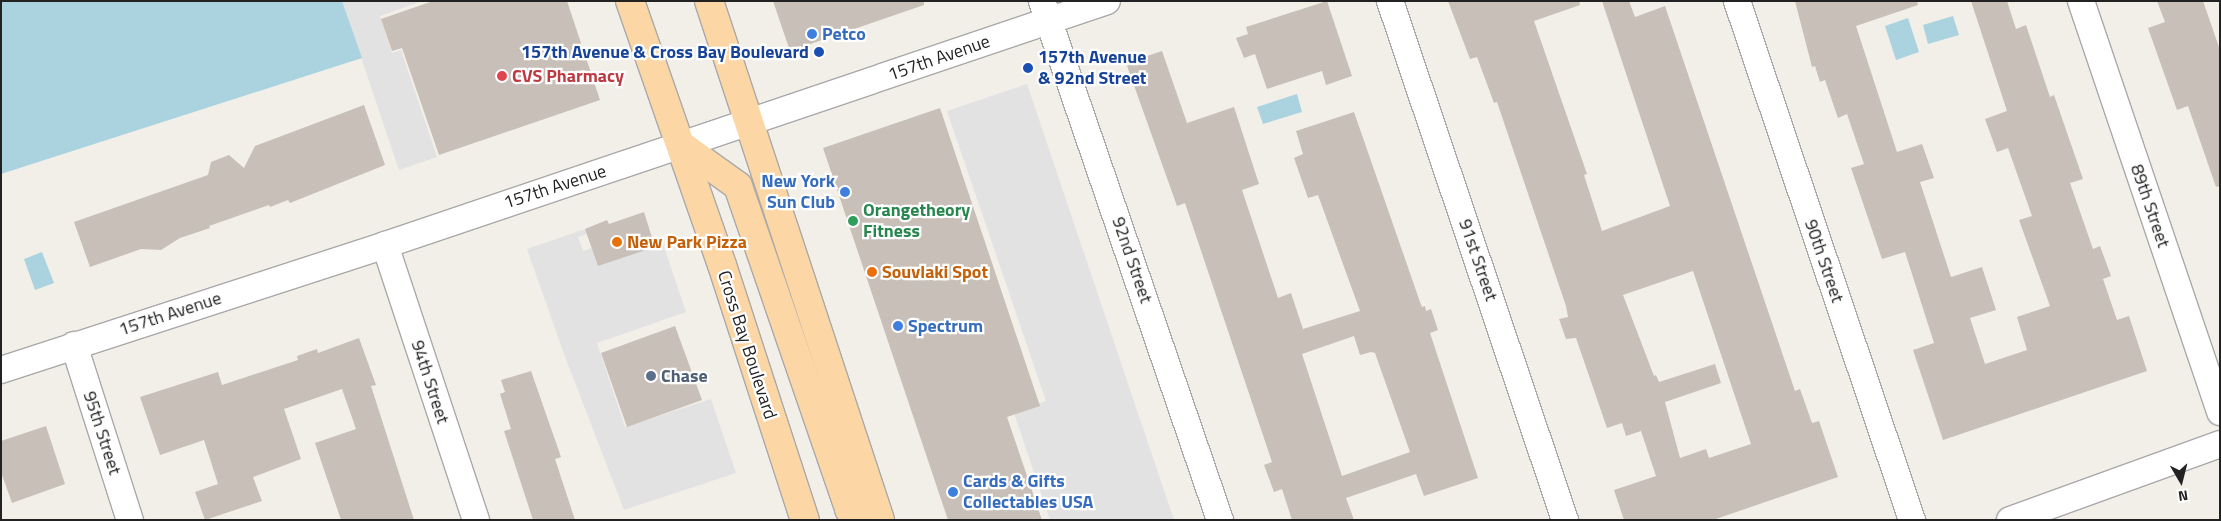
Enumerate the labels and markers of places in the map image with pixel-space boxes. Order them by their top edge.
place label: Petco [822,23,866,45]
marker: Petco [806,28,818,40]
place label: 157th Avenue & Cross Bay Boulevard [521,41,809,63]
marker: 157th Avenue & Cross Bay Boulevard [813,46,825,58]
place label: 157th Avenue & 92nd Street [1038,47,1146,90]
marker: 157th Avenue & 92nd Street [1022,62,1034,74]
place label: CVS Pharmacy [512,65,624,87]
marker: CVS Pharmacy [496,70,508,82]
place label: New York Sun Club [761,171,835,213]
marker: New York Sun Club [839,186,851,198]
place label: Orangetheory Fitness [863,200,970,242]
marker: Orangetheory Fitness [847,215,859,227]
place label: New Park Pizza [627,231,747,253]
marker: New Park Pizza [611,236,623,248]
place label: Souvlaki Spot [882,261,988,283]
marker: Souvlaki Spot [866,266,878,278]
place label: Spectrum [908,315,983,337]
marker: Spectrum [892,320,904,332]
place label: Chase [661,365,708,387]
marker: Chase [645,370,657,382]
place label: Cards & Gifts Collectables USA [963,471,1093,514]
marker: Cards & Gifts Collectables USA [947,486,959,498]

